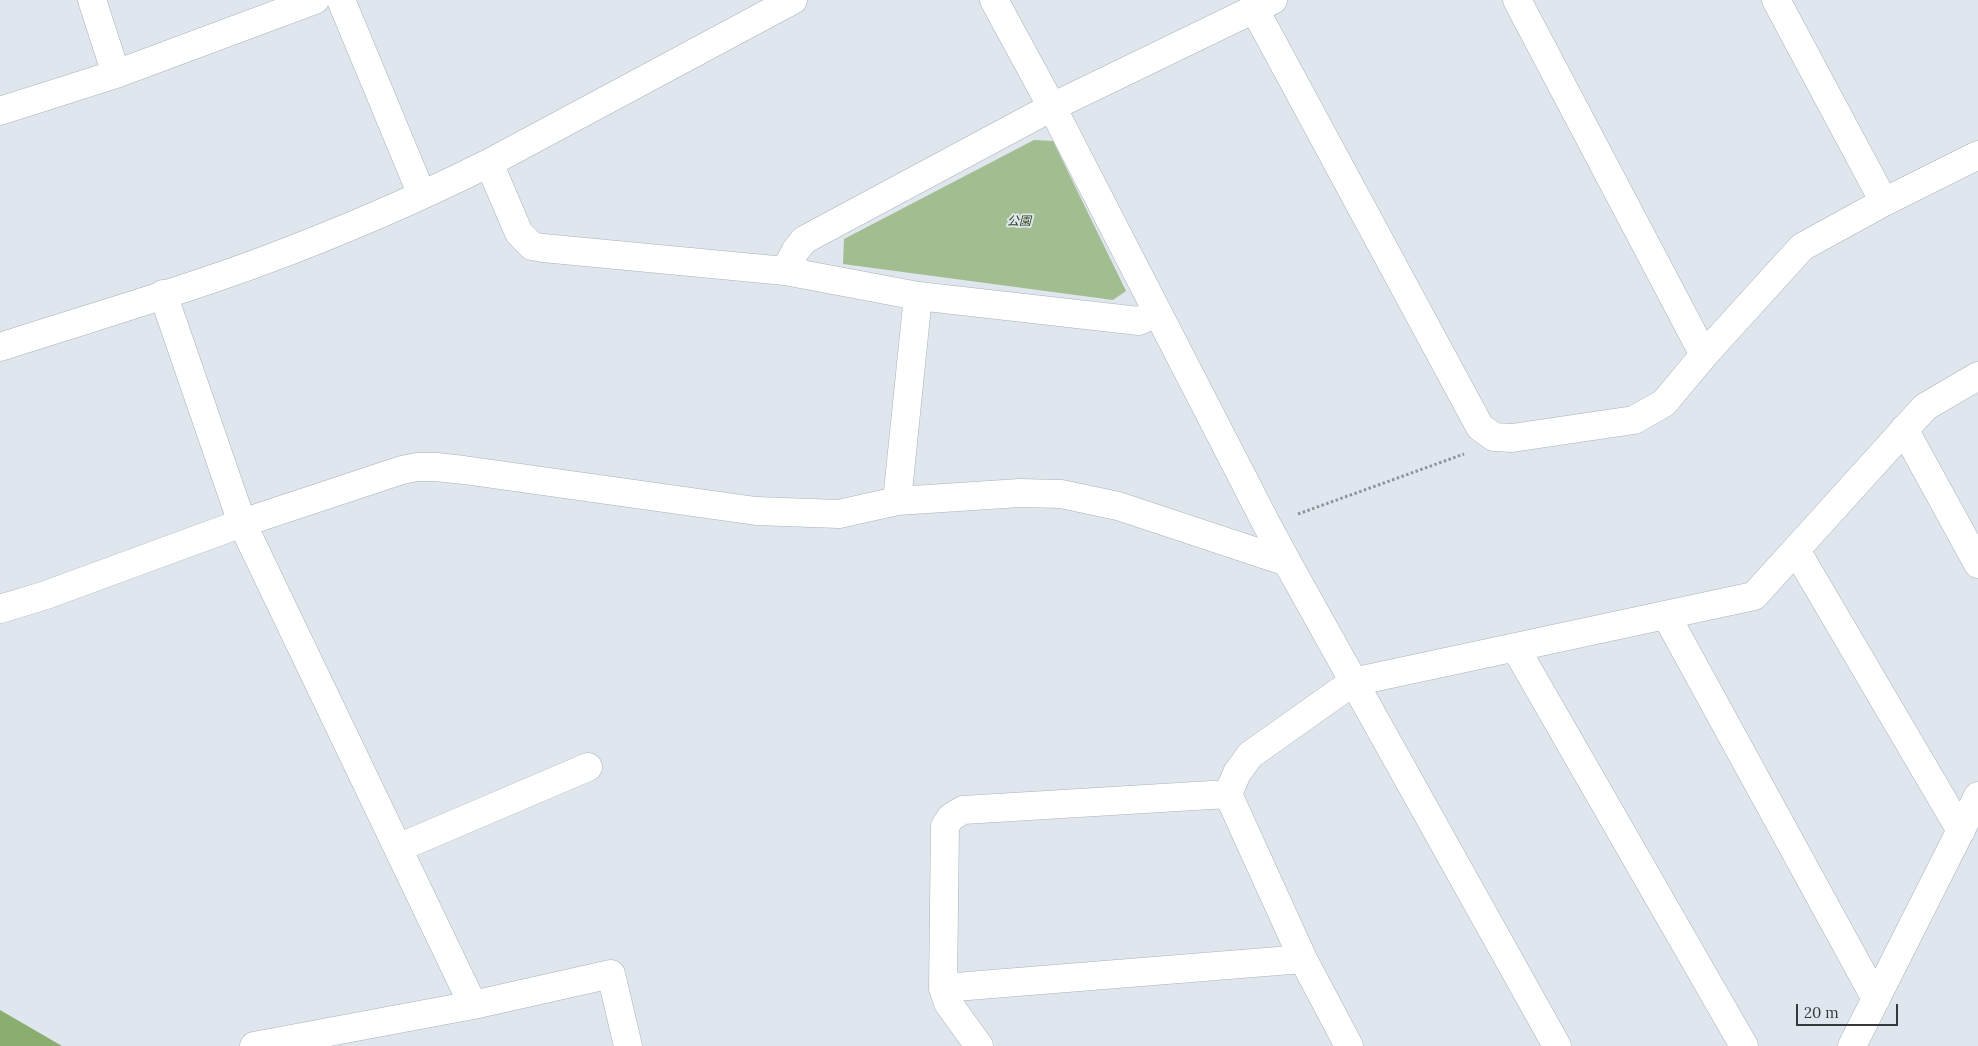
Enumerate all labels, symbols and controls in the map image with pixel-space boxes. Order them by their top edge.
park label: 公園 [1007,215,1031,229]
scale bar [1798,994,1900,1026]
text: 20 m [1804,1003,1839,1022]

